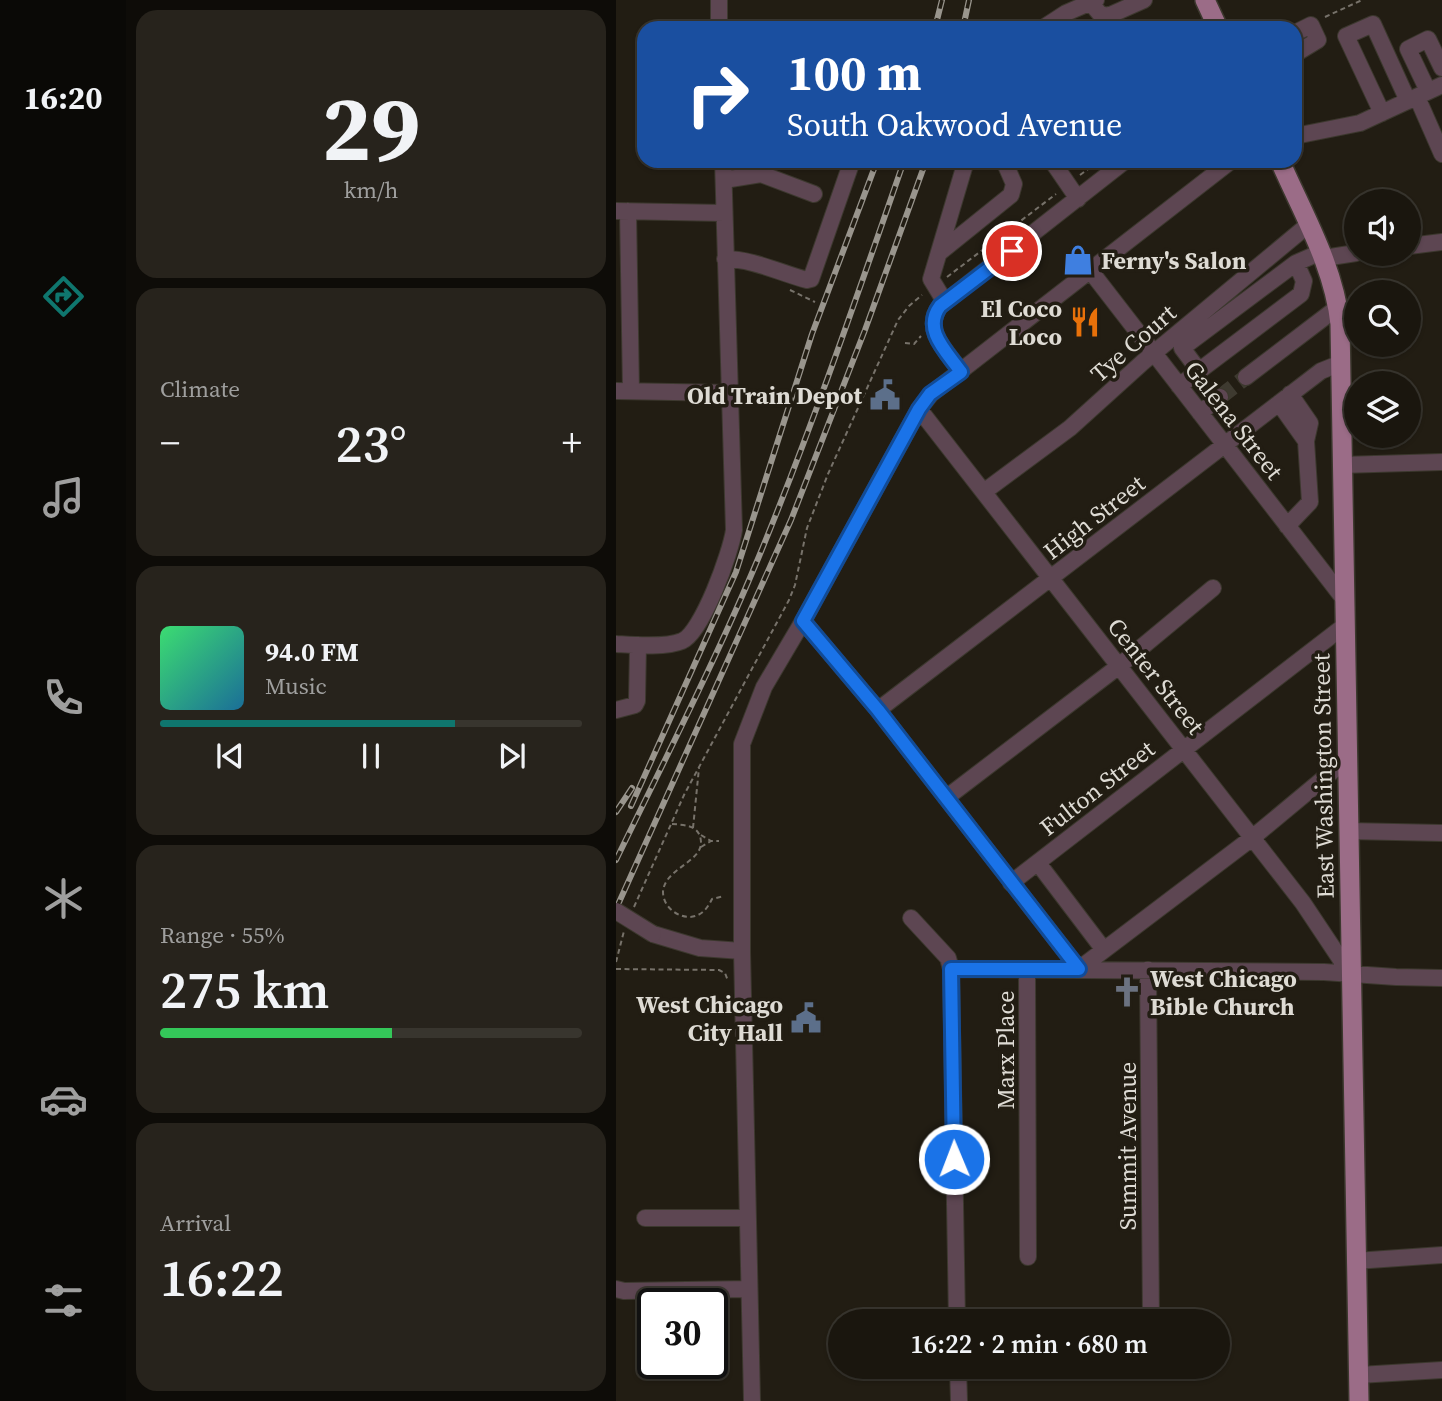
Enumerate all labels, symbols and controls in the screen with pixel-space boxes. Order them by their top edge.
text: 100 m [787,39,922,106]
icon: right [672,49,763,140]
text: 29 [322,66,420,190]
text: 16:20 [24,76,102,120]
text: South Oakwood Avenue [787,103,1122,147]
text: km/h [344,174,398,206]
map controls [1344,189,1421,448]
button: sound [1344,189,1421,266]
pin [982,221,1042,281]
icon: arrive [993,232,1031,270]
shop icon: Ferny's Salon [1061,243,1095,277]
place label: Ferny's Salon [1101,244,1247,277]
icon: directions [39,272,88,321]
button: search [1344,280,1421,357]
place label: El Coco Loco [980,292,1062,353]
street label: Tye Court [1083,296,1183,389]
restaurant icon: El Coco Loco [1068,305,1102,339]
street label: Galena Street [1177,354,1291,486]
button: layers [1344,371,1421,448]
text: Climate [160,373,240,405]
public building icon: Old Train Depot [868,378,902,412]
place label: Old Train Depot [687,379,862,412]
text: 23° [335,408,407,479]
text: − [160,417,180,469]
text: + [562,417,582,469]
street label: High Street [1036,467,1152,567]
icon: music [39,473,88,522]
street label: Center Street [1100,611,1212,741]
text: 94.0 FM [265,634,359,670]
street label: East Washington Street [1304,653,1342,899]
text: Music [265,670,327,702]
icon: phone [39,673,88,722]
street label: Fulton Street [1033,732,1162,843]
icon: previous [211,737,249,775]
icon: pause [352,737,390,775]
icon: next [493,737,531,775]
icon: climate [39,874,88,923]
text: Range · 55% [160,919,285,951]
text: 275 km [160,954,329,1025]
place label: West Chicago Bible Church [1150,962,1297,1023]
church icon: West Chicago Bible Church [1110,975,1144,1009]
place label: West Chicago City Hall [636,988,783,1049]
street label: Marx Place [989,991,1022,1109]
public building icon: West Chicago City Hall [789,1001,823,1035]
street label: Summit Avenue [1111,1062,1144,1230]
icon: car [39,1075,88,1124]
position arrow [917,1122,991,1196]
text: Arrival [160,1207,231,1239]
text: 16:22 [160,1242,284,1313]
icon: filters [39,1276,88,1325]
speed limit sign: 30 [637,1288,728,1379]
text: 16:22 · 2 min · 680 m [910,1326,1148,1362]

